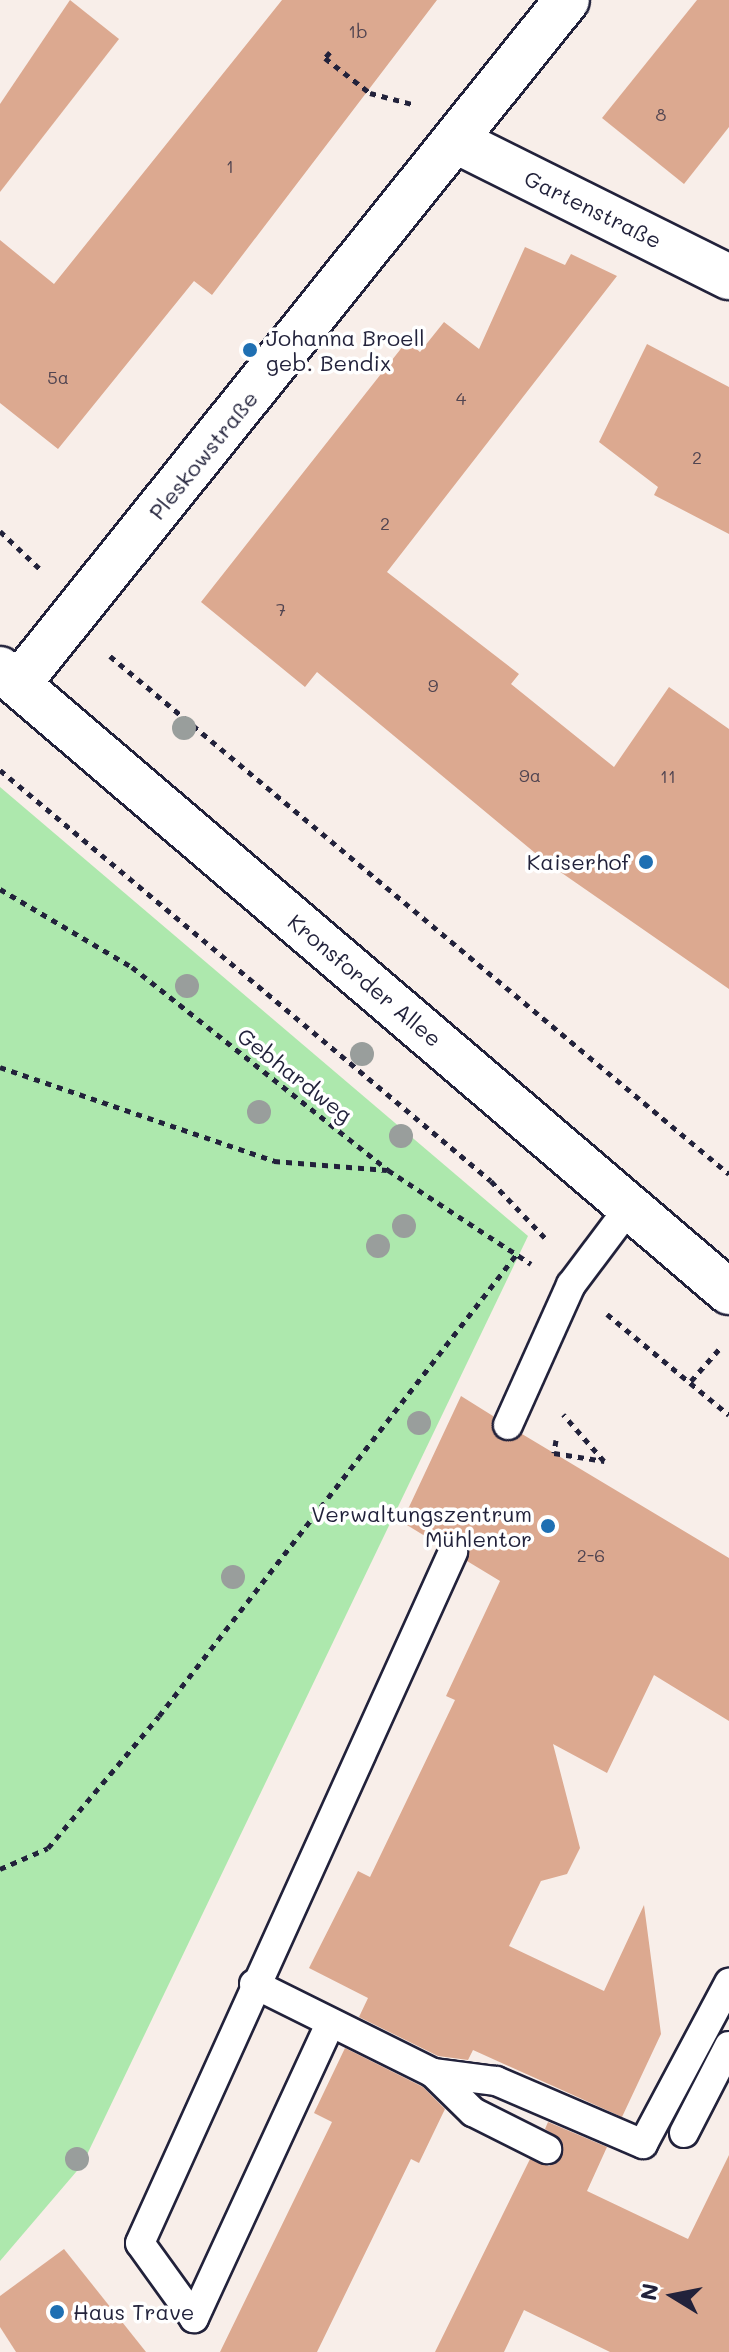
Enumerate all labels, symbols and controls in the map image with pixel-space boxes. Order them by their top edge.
house number: 1b [348,20,368,42]
house number: 8 [656,103,666,125]
house number: 1 [226,155,234,177]
street label: Gartenstraße [520,164,666,254]
place label: Johanna Broell geb. Bendix [266,324,425,376]
marker: Johanna Broell geb. Bendix [241,341,259,359]
house number: 5a [47,366,69,388]
street label: Pleskowstraße [143,385,263,525]
house number: 4 [456,387,466,409]
house number: 2 [692,446,702,468]
house number: 2 [380,512,390,534]
house number: 7 [276,598,286,620]
house number: 9 [428,674,438,696]
house number: 9a [519,764,541,786]
house number: 11 [660,765,676,787]
place label: Kaiserhof [527,849,630,875]
marker: Kaiserhof [637,853,655,871]
street label: Kronsforder Allee [283,908,447,1052]
street label: Gebhardweg [232,1022,358,1128]
place label: Verwaltungszentrum Mühlentor [311,1500,532,1552]
marker: Verwaltungszentrum Mühlentor [539,1517,557,1535]
house number: 2-6 [577,1544,605,1566]
north arrow [633,2256,713,2336]
text: N [633,2281,665,2302]
place label: Haus Trave [73,2299,194,2325]
marker: Haus Trave [48,2303,66,2321]

